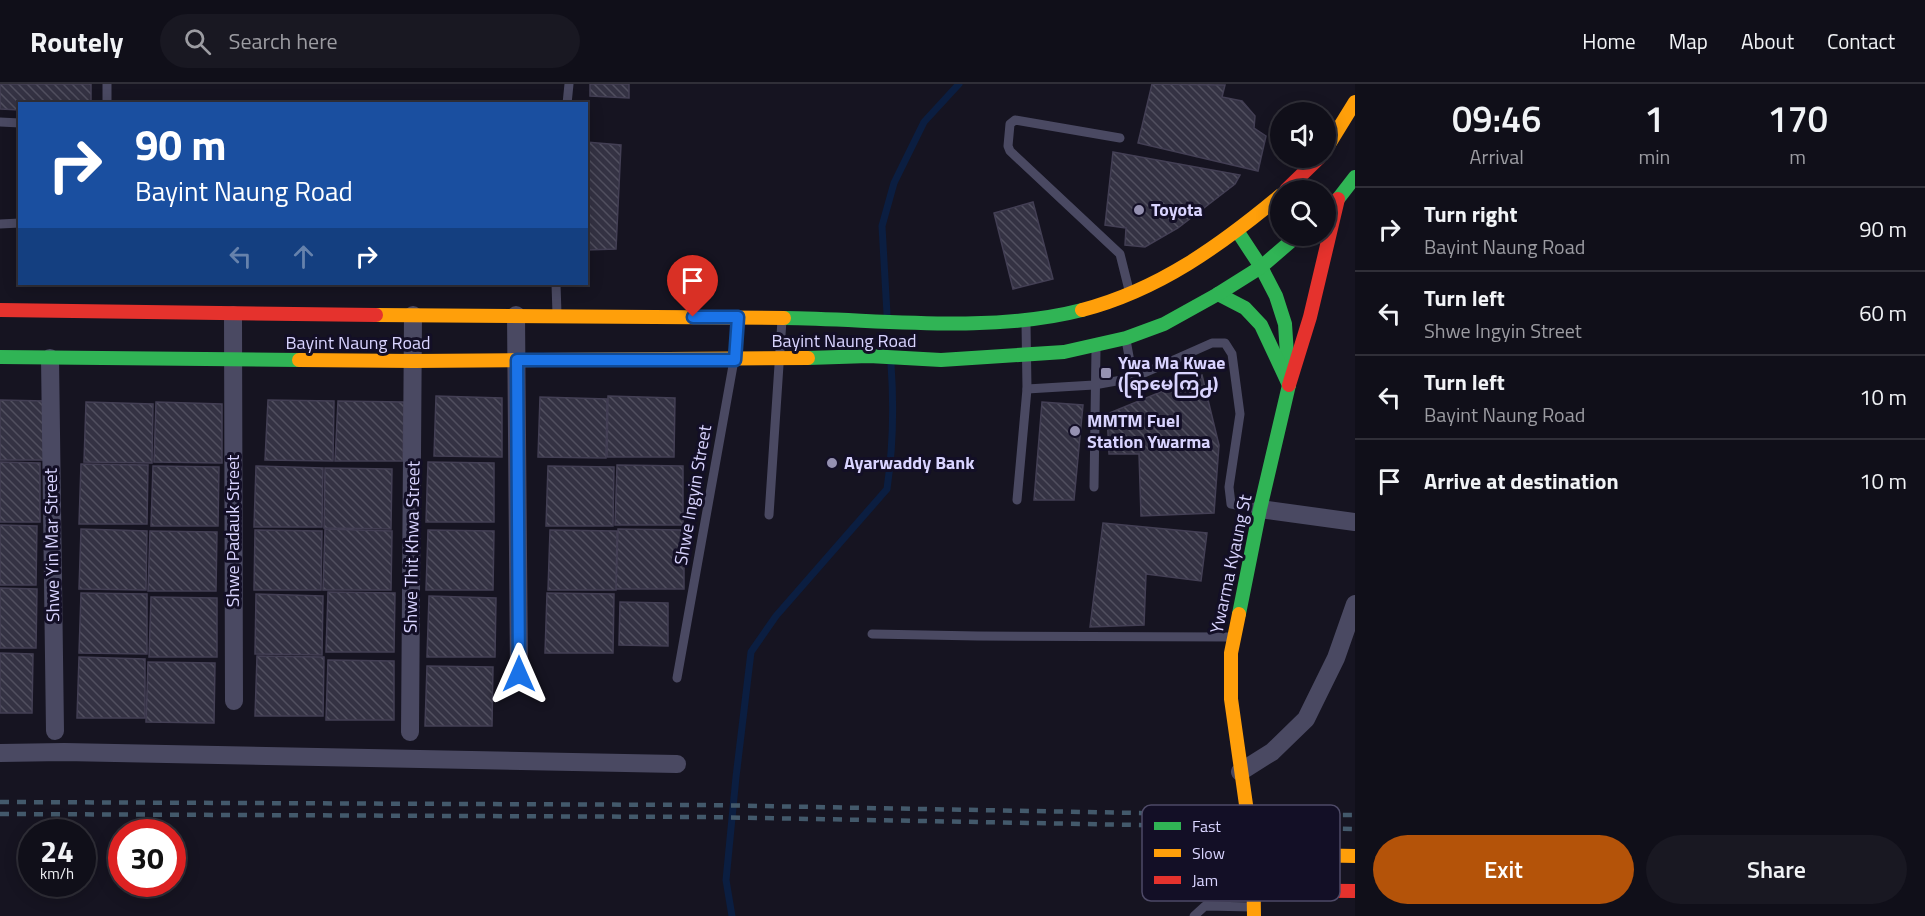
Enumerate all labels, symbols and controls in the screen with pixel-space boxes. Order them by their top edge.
search box [160,14,580,68]
text: Routely [30,20,124,63]
text: Search here [229,24,338,58]
icon: search [181,25,214,58]
text: Home [1582,25,1636,57]
text: Map [1669,25,1708,57]
text: About [1741,25,1794,57]
text: Contact [1827,25,1895,57]
text: 09:46 [1452,91,1541,146]
text: 1 [1644,91,1664,146]
text: 170 [1767,91,1828,146]
map controls [1270,102,1336,246]
button: sound [1270,102,1336,168]
text: 90 m [135,112,227,176]
icon: right [36,126,114,204]
text: Arrival [1470,141,1524,172]
text: min [1638,141,1670,172]
text: m [1789,141,1806,172]
text: Bayint Naung Road [135,170,353,211]
button: search [1270,180,1336,246]
place label: Toyota [1151,196,1203,223]
text: Turn right [1424,197,1518,231]
marker: Toyota [1132,203,1146,217]
text: 90 m [1859,212,1907,246]
icon: right [1373,213,1406,246]
text: Bayint Naung Road [1424,231,1585,262]
icon: left [224,240,257,273]
icon: ahead [287,240,320,273]
icon: right [350,240,383,273]
pin [667,255,718,317]
icon: arrive [676,264,709,297]
text: Turn left [1424,281,1505,315]
text: 60 m [1859,296,1907,330]
icon: left [1373,297,1406,330]
text: Shwe Ingyin Street [1424,315,1582,346]
street label: Bayint Naung Road [771,327,917,354]
street label: Bayint Naung Road [285,329,431,356]
place label: Ywa Ma Kwae (ရြာမေကြ႕) [1118,349,1226,398]
text: Turn left [1424,365,1505,399]
marker: Ywa Ma Kwae (ရြာမေကြ႕) [1099,366,1113,380]
text: 10 m [1859,380,1907,414]
icon: left [1373,381,1406,414]
text: Bayint Naung Road [1424,399,1585,430]
place label: MMTM Fuel Station Ywarma [1087,407,1211,455]
street label: Shwe Ingyin Street [667,422,718,567]
marker: MMTM Fuel Station Ywarma [1068,424,1082,438]
place label: Ayarwaddy Bank [844,449,975,476]
street label: Shwe Padauk Street [219,454,246,607]
marker: Ayarwaddy Bank [825,456,839,470]
street label: Shwe Thit Khwa Street [396,460,427,633]
text: Arrive at destination [1424,464,1619,498]
text: 10 m [1859,464,1907,498]
icon: arrive [1373,465,1406,498]
street label: Shwe Yin Mar Street [37,467,66,622]
street label: Ywarma Kyaung St [1203,491,1259,636]
position arrow [487,642,551,706]
legend [1142,805,1340,901]
text: Fast [1192,814,1221,838]
speed limit sign: 30 [108,819,186,897]
text: 24 [40,828,74,874]
button: Exit [1373,835,1634,904]
button: Share [1646,835,1907,904]
text: Slow [1192,841,1225,865]
text: km/h [40,862,74,885]
text: Jam [1192,868,1218,892]

